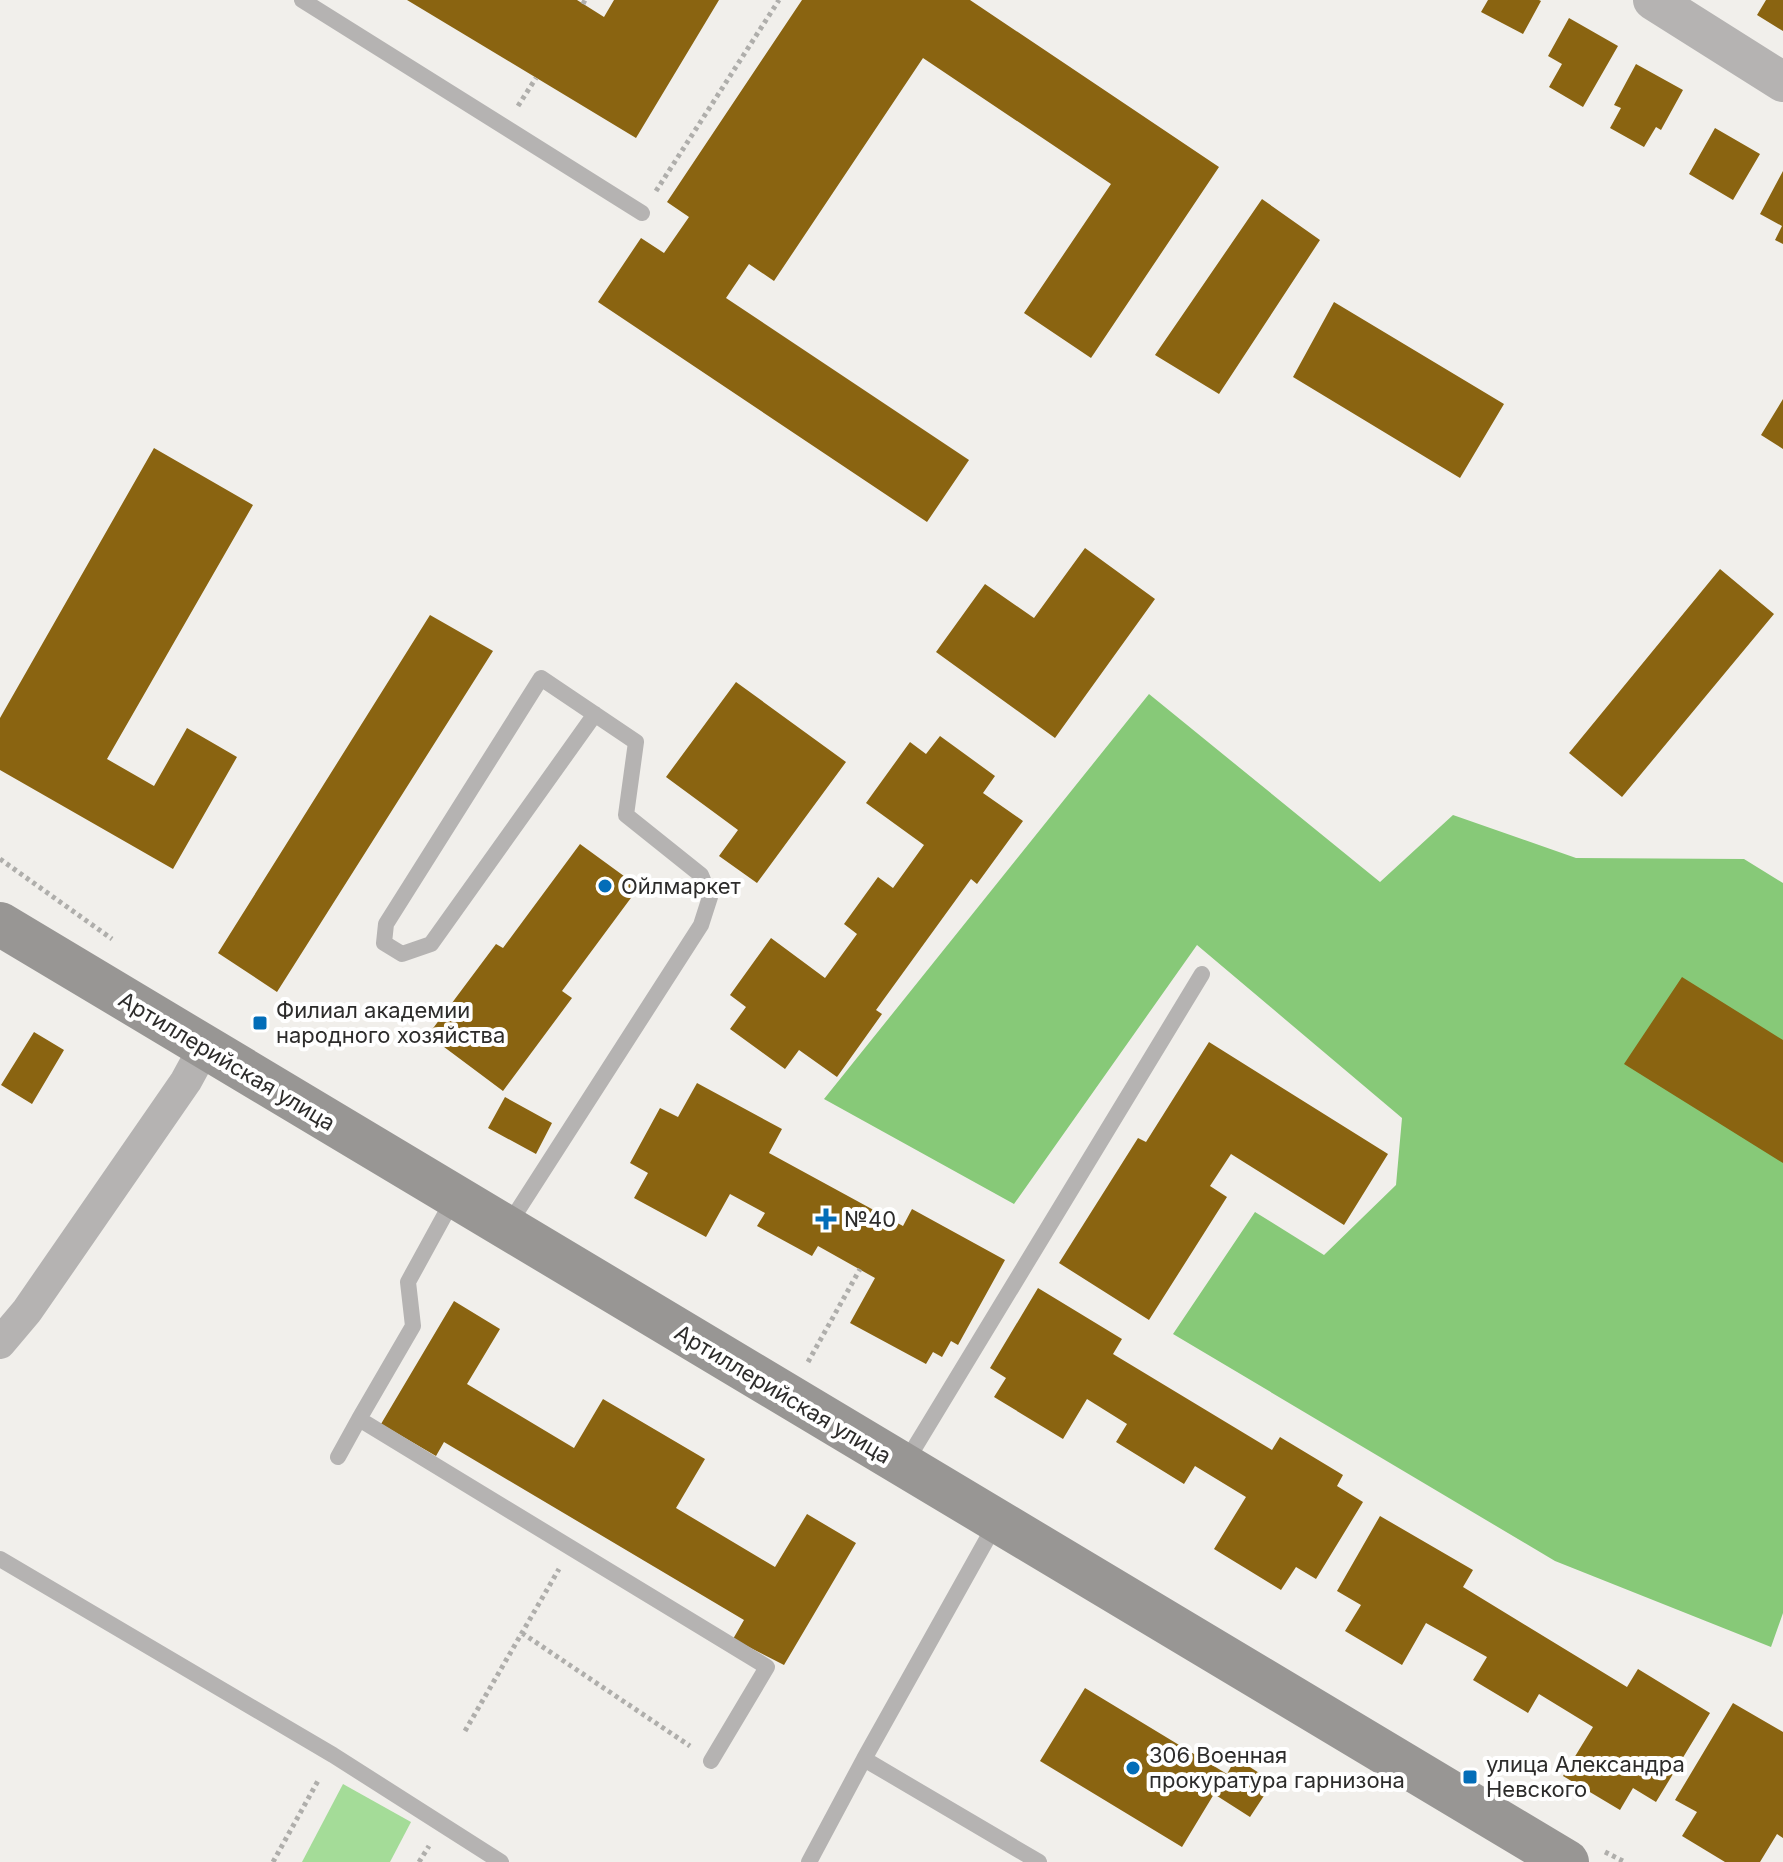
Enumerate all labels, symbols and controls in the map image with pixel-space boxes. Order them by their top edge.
place label: Ойлмаркет [621,873,742,899]
marker: Ойлмаркет [596,877,614,895]
street label: Артиллерийская улица [114,986,340,1136]
place label: Филиал академии народного хозяйства [276,997,505,1048]
marker: Филиал академии народного хозяйства [251,1014,269,1032]
place label: №40 [844,1206,896,1232]
marker: №40 [815,1208,837,1230]
street label: Артиллерийская улица [670,1319,896,1469]
place label: 306 Военная прокуратура гарнизона [1149,1742,1405,1793]
place label: улица Александра Невского [1486,1751,1685,1802]
marker: 306 Военная прокуратура гарнизона [1124,1759,1142,1777]
marker: улица Александра Невского [1461,1768,1479,1786]

